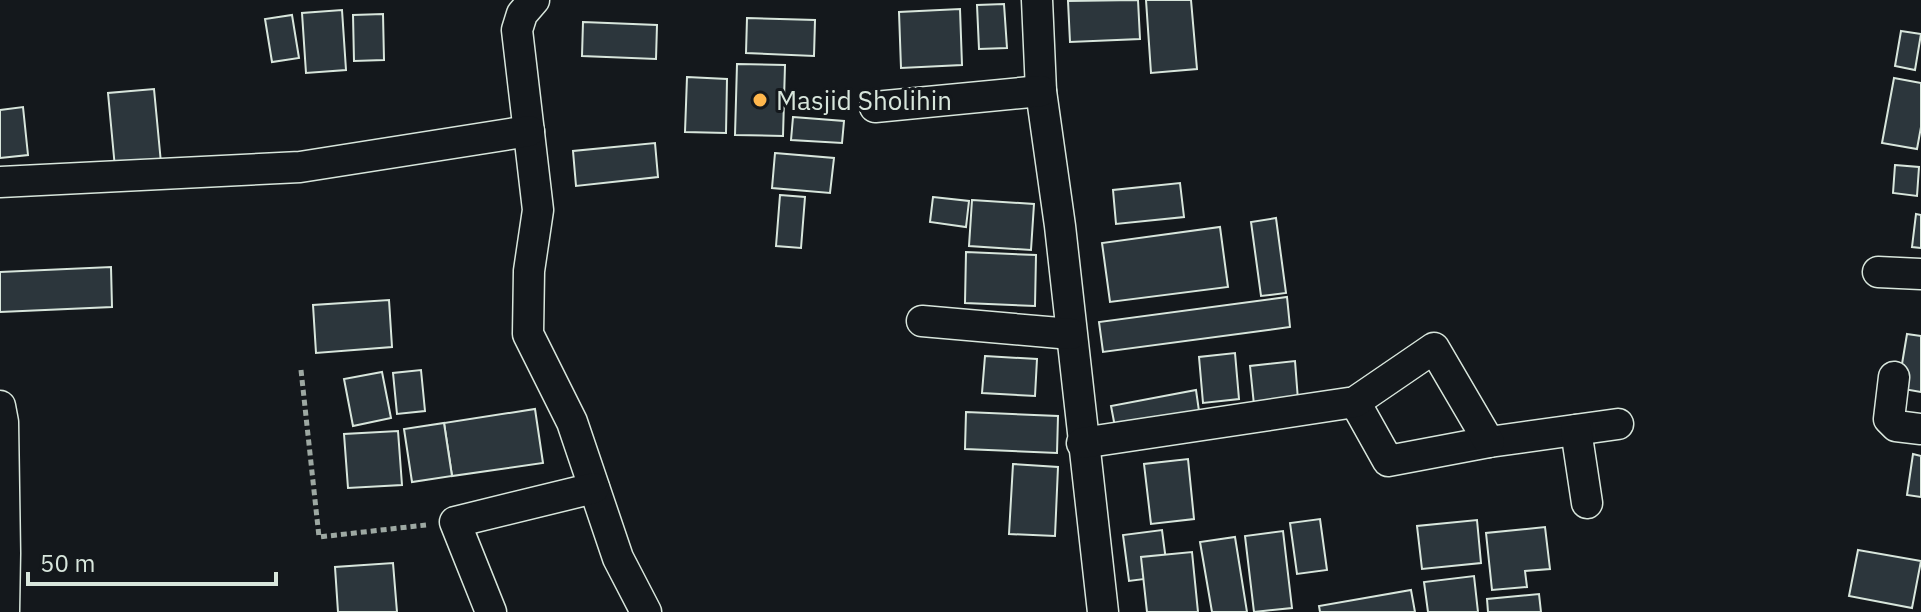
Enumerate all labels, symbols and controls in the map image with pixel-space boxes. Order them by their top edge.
place label: Masjid Sholihin [776,83,952,117]
marker: Masjid Sholihin [751,91,769,109]
scale bar [28,536,276,586]
text: 50 m [40,547,95,579]

